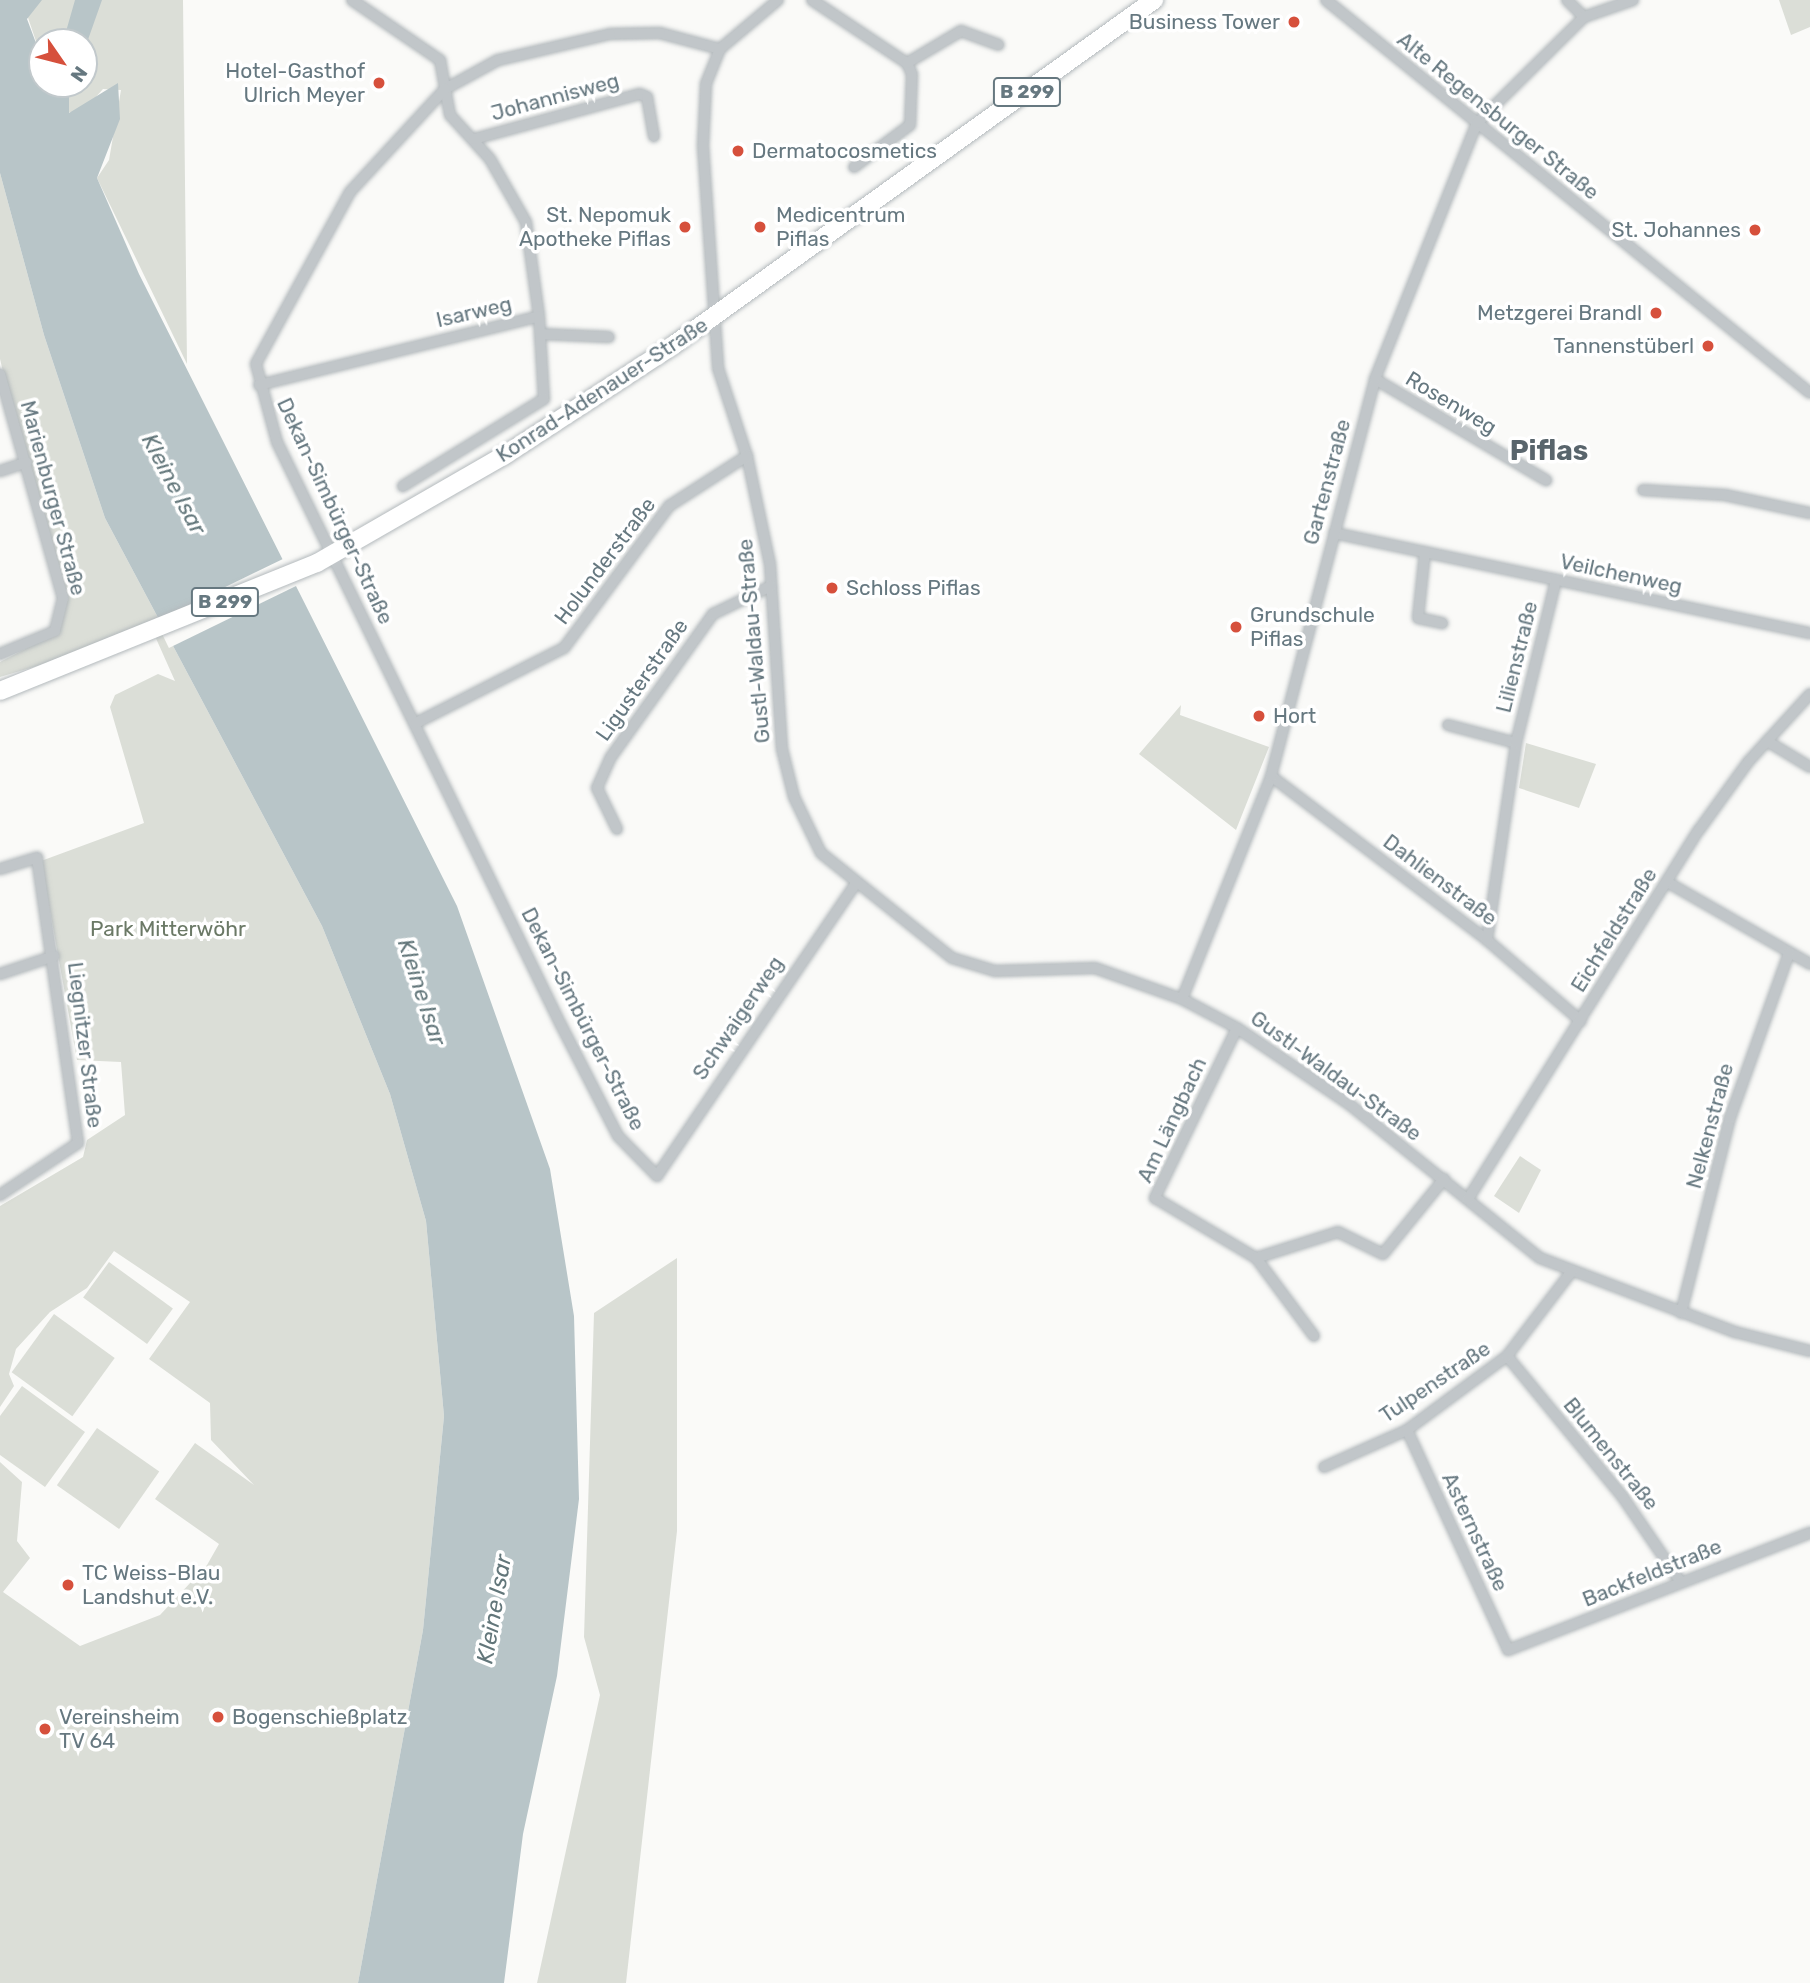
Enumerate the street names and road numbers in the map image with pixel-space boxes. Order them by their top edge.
street label: Alte Regensburger Straße [1392,27,1604,205]
street label: Johannisweg [488,68,622,126]
road number: B 299 [992,76,1062,108]
street label: Isarweg [434,291,514,333]
street label: Konrad-Adenauer-Straße [492,312,712,468]
street label: Rosenweg [1401,366,1501,440]
street label: Dekan-Simbürger-Straße [271,394,399,628]
street label: Marienburger Straße [15,398,91,598]
street label: Gartenstraße [1298,416,1356,548]
street label: Holunderstraße [549,493,661,629]
street label: Gustl-Waldau-Straße [733,538,775,744]
street label: Veilchenweg [1558,549,1684,599]
road number: B 299 [190,586,260,618]
street label: Lilienstraße [1491,599,1543,715]
street label: Ligusterstraße [591,614,693,746]
street label: Dahlienstraße [1378,829,1502,931]
street label: Eichfeldstraße [1566,863,1662,997]
street label: Dekan-Simbürger-Straße [516,903,650,1135]
street label: Schwaigerweg [687,951,789,1085]
street label: Liegnitzer Straße [62,960,108,1130]
street label: Gustl-Waldau-Straße [1246,1006,1426,1146]
street label: Am Längbach [1132,1053,1212,1187]
street label: Nelkenstraße [1681,1061,1739,1191]
street label: Tulpenstraße [1375,1336,1495,1428]
street label: Blumenstraße [1558,1393,1664,1515]
street label: Asternstraße [1437,1469,1513,1595]
street label: Backfeldstraße [1579,1534,1725,1612]

